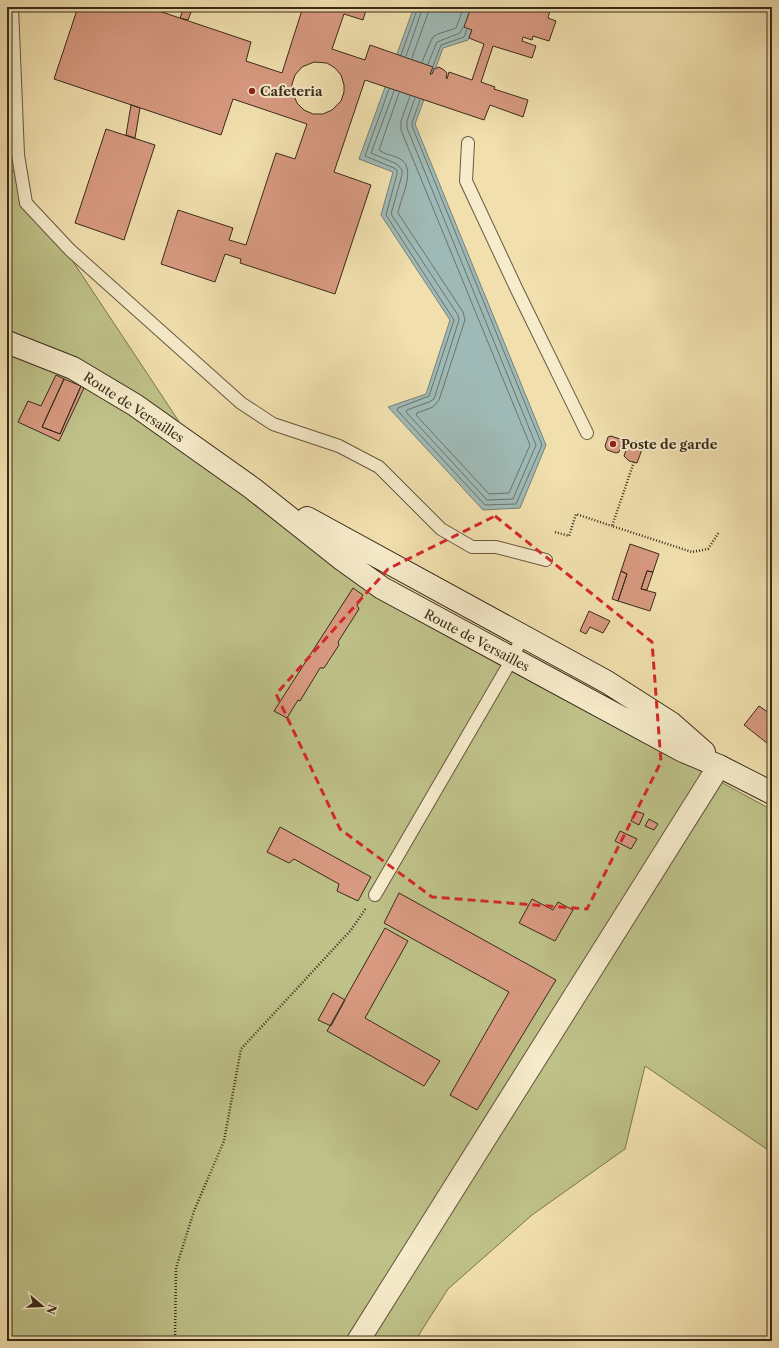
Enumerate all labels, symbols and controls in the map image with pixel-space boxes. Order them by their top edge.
place label: Cafeteria [260,83,323,99]
marker: Cafeteria [247,86,257,96]
street label: Route de Versailles [81,368,188,446]
place label: Poste de garde [621,436,718,452]
marker: Poste de garde [608,439,618,449]
street label: Route de Versailles [422,605,533,675]
north arrow [22,1286,62,1326]
text: N [43,1302,60,1316]

